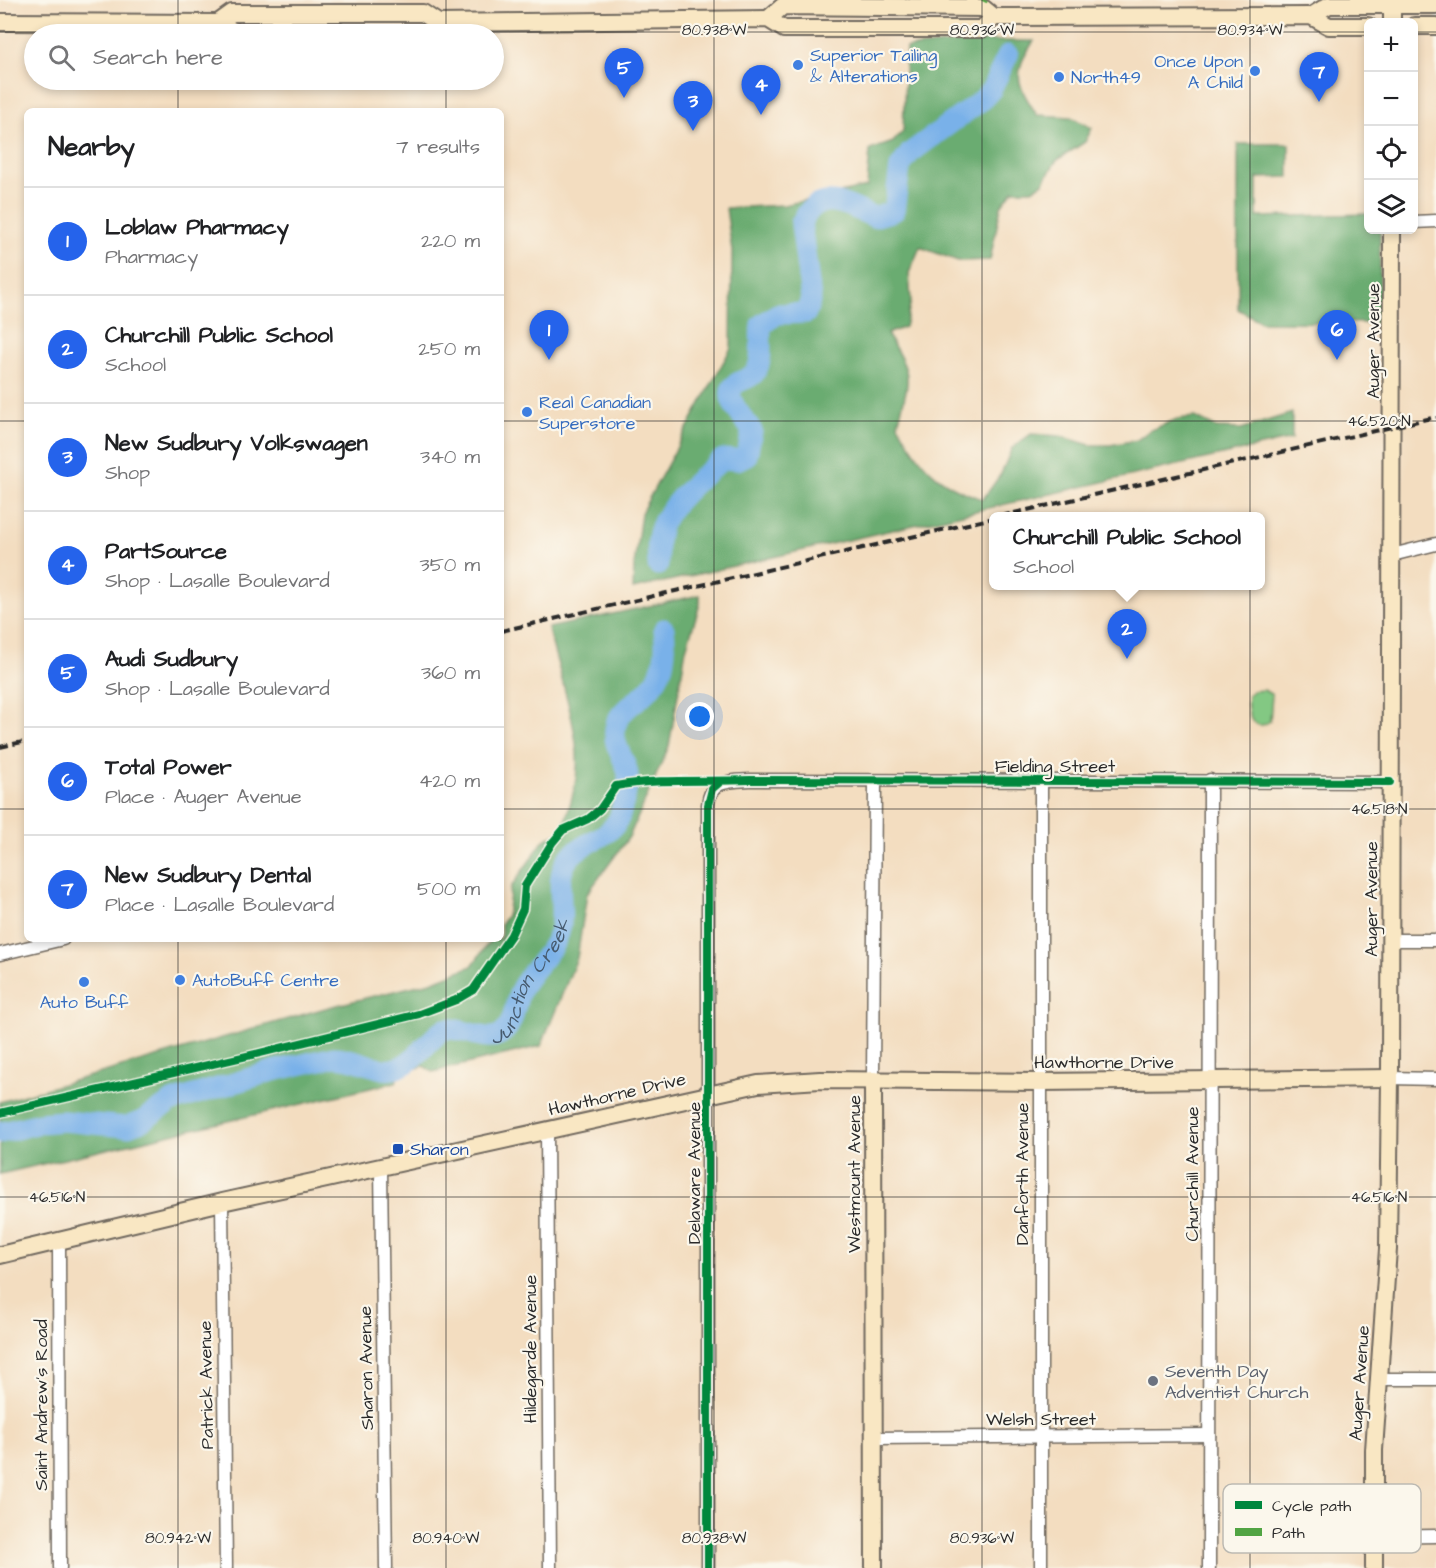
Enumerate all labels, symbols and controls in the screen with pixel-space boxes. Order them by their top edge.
map controls [1364,18,1418,234]
button: + [1364,18,1418,72]
text: 80.938°W [682,20,746,41]
text: 80.936°W [950,20,1014,41]
text: 80.934°W [1217,20,1283,41]
search box [24,24,504,90]
icon: search [45,41,78,74]
text: Search here [93,42,223,73]
place label: Superior Tailing & Alterations [810,43,937,89]
pin: 5 [604,48,644,98]
place label: Once Upon A Child [1154,49,1243,95]
pin: 7 [1300,52,1338,102]
marker: Superior Tailing & Alterations [791,58,805,72]
marker: Once Upon A Child [1248,64,1262,78]
place label: North49 [1071,65,1141,90]
pin: 4 [742,66,780,115]
marker: North49 [1052,70,1066,84]
button: − [1364,72,1418,126]
pin: 3 [674,82,712,131]
button: locate [1364,126,1418,180]
text: Nearby [48,129,135,165]
text: 7 results [396,133,480,161]
button: layers [1364,180,1418,234]
text: Loblaw Pharmacy [105,212,289,243]
text: 1 [66,227,69,255]
text: 220 m [421,227,480,255]
text: Pharmacy [105,243,198,271]
street label: Auger Avenue [1361,283,1387,399]
pin: 1 [530,310,568,360]
pin: 6 [1318,310,1356,360]
text: Churchill Public School [105,320,333,351]
text: 2 [62,335,73,363]
text: 250 m [418,335,480,363]
text: School [105,351,166,379]
place label: Real Canadian Superstore [539,390,651,436]
marker: Real Canadian Superstore [520,405,534,419]
text: 46.520°N [1347,411,1411,432]
text: New Sudbury Volkswagen [105,428,368,459]
text: 3 [62,443,73,471]
text: 340 m [420,443,480,471]
text: Shop [105,459,150,487]
popup [989,512,1265,590]
text: Churchill Public School [1013,522,1241,553]
text: PartSource [105,536,227,567]
text: 4 [61,551,74,579]
text: 350 m [419,551,480,579]
text: School [1013,553,1074,581]
text: Shop · Lasalle Boulevard [105,567,330,595]
pin: 2 [1108,610,1146,659]
text: Audi Sudbury [105,644,238,675]
text: 5 [60,659,75,687]
text: 360 m [421,659,480,687]
text: Shop · Lasalle Boulevard [105,675,330,703]
your location [685,702,714,731]
text: Total Power [105,752,232,783]
street label: Fielding Street [995,754,1116,780]
text: 6 [61,767,74,795]
text: 420 m [419,767,480,795]
text: Place · Auger Avenue [105,783,302,811]
text: 46.518°N [1351,799,1407,820]
street label: Auger Avenue [1359,841,1385,957]
text: New Sudbury Dental [105,860,311,891]
text: 7 [61,875,74,903]
text: 500 m [417,875,480,903]
text: Place · Lasalle Boulevard [105,891,334,919]
water label: Junction Creek [487,917,577,1052]
place label: AutoBuff Centre [192,968,339,993]
marker: AutoBuff Centre [173,973,187,987]
marker: Auto Buff [77,975,91,989]
place label: Auto Buff [40,990,129,1015]
street label: Hawthorne Drive [1034,1050,1174,1075]
street label: Hawthorne Drive [546,1066,688,1122]
street label: Westmount Avenue [842,1095,867,1253]
street label: Delaware Avenue [682,1102,707,1244]
street label: Danforth Avenue [1010,1103,1035,1245]
street label: Churchill Avenue [1180,1106,1205,1242]
place label: Sharon [410,1137,469,1162]
marker: Sharon [391,1142,405,1156]
text: 46.516°N [29,1187,85,1208]
text: 46.516°N [1351,1187,1407,1208]
street label: Hildegarde Avenue [518,1275,544,1423]
street label: Sharon Avenue [353,1305,380,1430]
street label: Saint Andrew's Road [29,1319,54,1491]
street label: Patrick Avenue [193,1320,220,1450]
street label: Auger Avenue [1343,1324,1377,1441]
place label: Seventh Day Adventist Church [1165,1359,1308,1405]
marker: Seventh Day Adventist Church [1146,1374,1160,1388]
street label: Welsh Street [986,1407,1097,1432]
legend [1223,1484,1421,1553]
text: Cycle path [1272,1495,1351,1518]
text: Path [1272,1522,1305,1544]
text: 80.942°W [145,1528,211,1549]
text: 80.940°W [413,1528,479,1549]
text: 80.938°W [682,1528,746,1549]
text: 80.936°W [950,1528,1014,1549]

